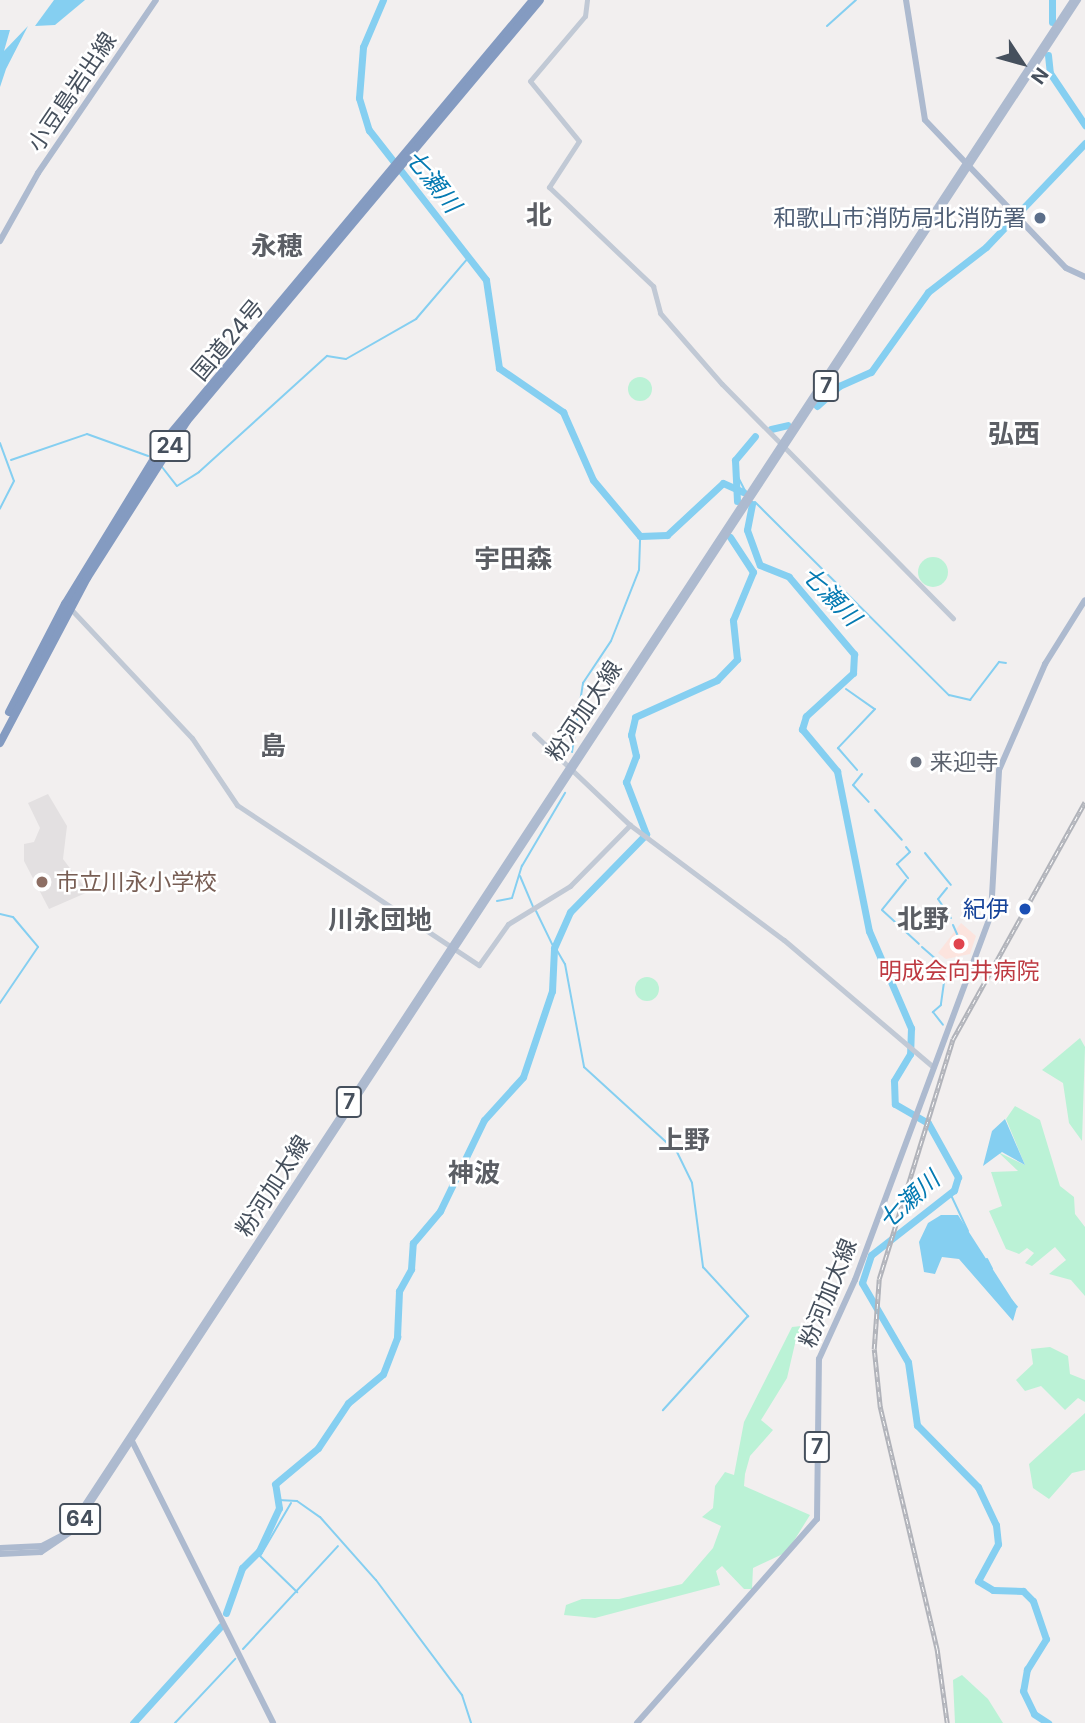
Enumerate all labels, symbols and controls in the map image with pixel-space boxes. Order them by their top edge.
street label: 小豆島岩出線 [22,27,122,157]
north arrow [987,28,1057,98]
text: N [1026,63,1053,88]
water label: 七瀬川 [399,144,467,218]
district label: 北 [526,199,552,231]
place label: 和歌山市消防局北消防署 [773,204,1026,232]
marker: 和歌山市消防局北消防署 [1032,210,1048,226]
district label: 永穂 [251,230,303,262]
street label: 国道24号 [186,294,270,386]
road number: 7 [812,368,840,404]
district label: 弘西 [988,418,1040,450]
road number: 24 [149,428,191,464]
district label: 宇田森 [474,543,552,575]
water label: 七瀬川 [796,560,866,632]
street label: 粉河加太線 [540,656,628,766]
district label: 島 [260,730,286,762]
place label: 来迎寺 [930,748,999,776]
marker: 来迎寺 [908,754,924,770]
place label: 市立川永小学校 [56,868,217,896]
marker: 市立川永小学校 [34,874,50,890]
place label: 紀伊 [963,895,1009,923]
marker: 紀伊 [1015,899,1035,919]
district label: 北野 [897,903,949,935]
district label: 川永団地 [328,904,432,936]
marker: 明成会向井病院 [949,934,969,954]
place label: 明成会向井病院 [879,957,1039,985]
road number: 7 [335,1084,363,1120]
district label: 上野 [658,1124,710,1156]
street label: 粉河加太線 [230,1130,316,1242]
district label: 神波 [448,1157,500,1189]
water label: 七瀬川 [873,1165,945,1235]
street label: 粉河加太線 [794,1235,862,1351]
road number: 7 [803,1430,831,1464]
road number: 64 [59,1502,101,1536]

